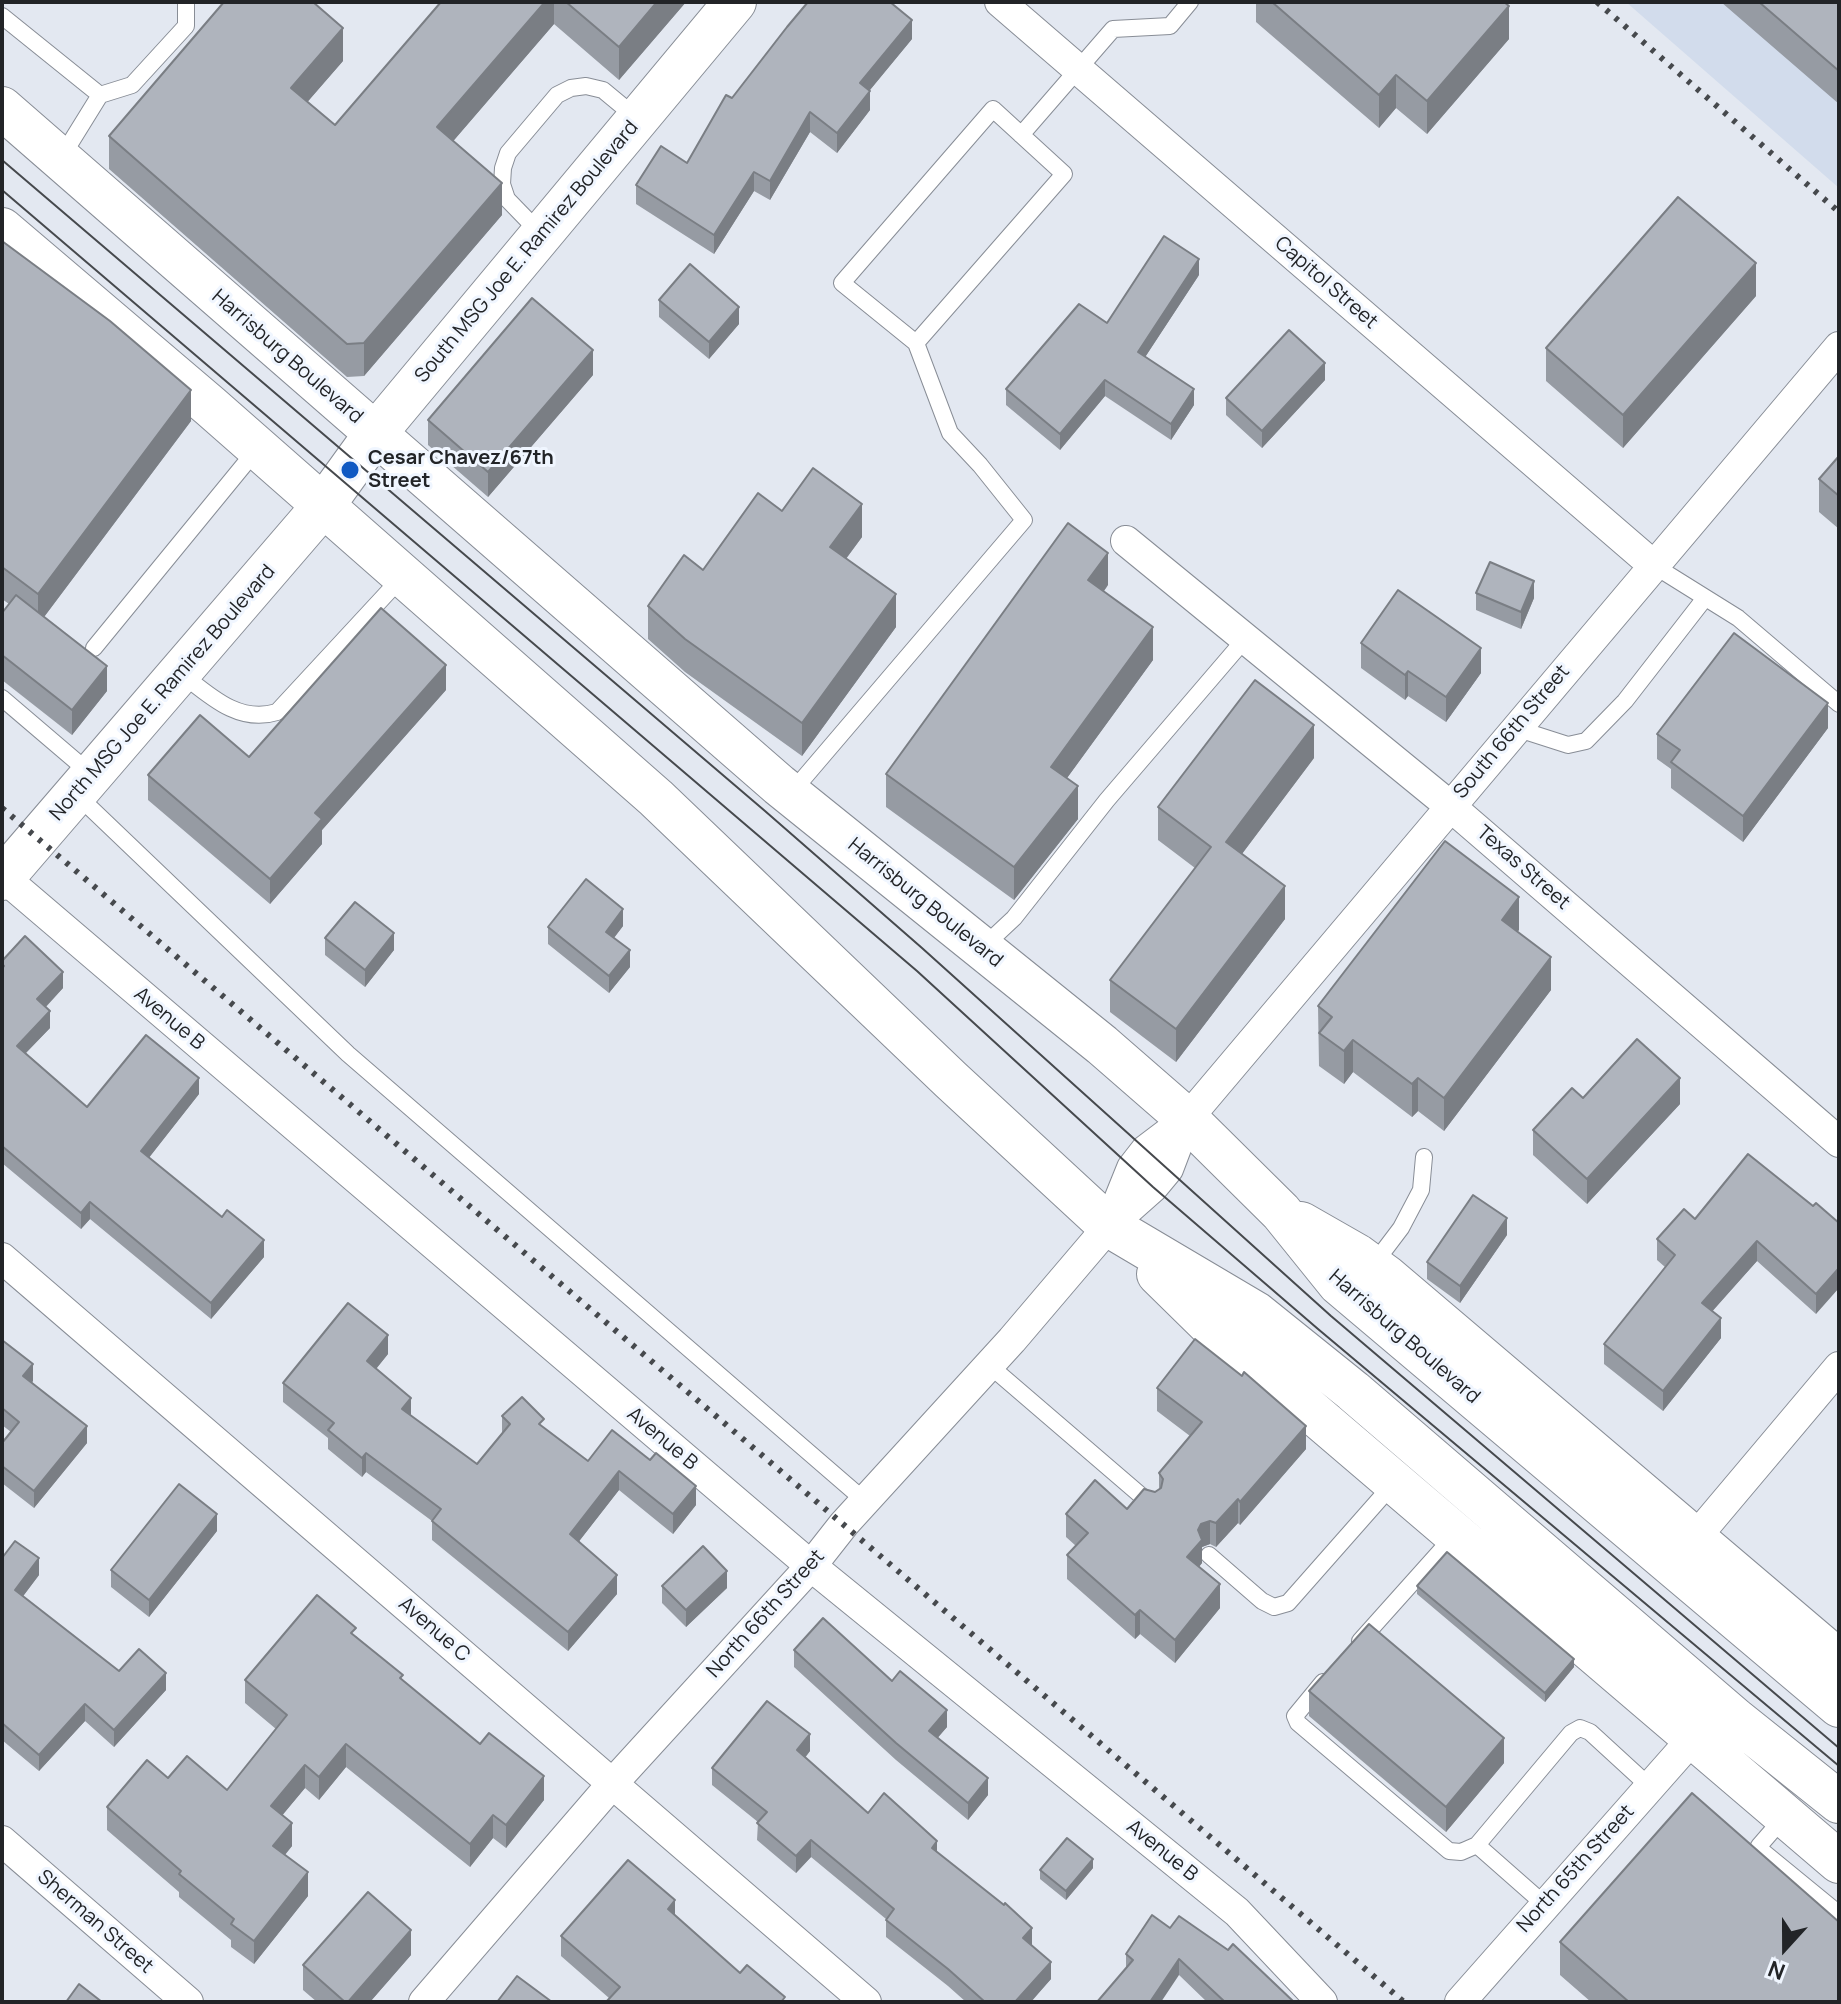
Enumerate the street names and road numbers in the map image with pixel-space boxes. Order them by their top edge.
street label: South MSG Joe E. Ramirez Boulevard [410,116,644,388]
street label: Capitol Street [1270,232,1382,334]
street label: Harrisburg Boulevard [207,285,367,429]
street label: North MSG Joe E. Ramirez Boulevard [45,560,281,826]
street label: South 66th Street [1449,660,1575,804]
street label: Texas Street [1471,821,1575,915]
street label: Harrisburg Boulevard [843,833,1007,973]
street label: Avenue B [129,983,209,1055]
street label: Harrisburg Boulevard [1324,1265,1484,1409]
street label: Avenue B [622,1403,702,1475]
street label: North 66th Street [702,1545,830,1683]
street label: Avenue C [393,1592,475,1668]
street label: North 65th Street [1512,1800,1640,1938]
street label: Avenue B [1122,1815,1202,1887]
street label: Sherman Street [32,1865,158,1979]

